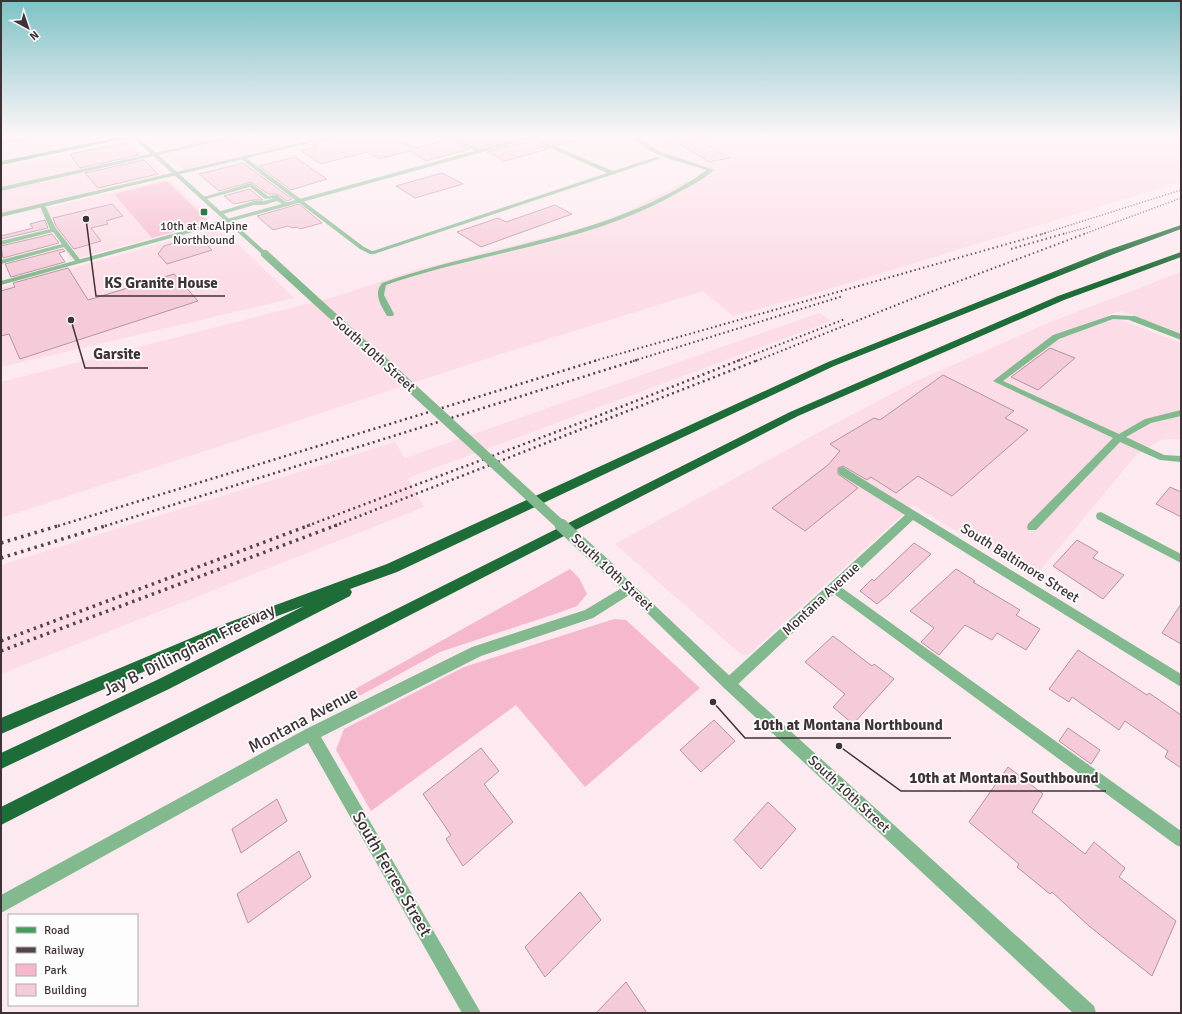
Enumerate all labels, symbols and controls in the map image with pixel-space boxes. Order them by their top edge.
north arrow [8,8,48,48]
text: N [27,28,41,43]
marker: 10th at McAlpine Northbound [199,207,209,217]
place label: 10th at McAlpine Northbound [160,219,248,248]
callout: KS Granite House [96,269,225,296]
text: KS Granite House [104,274,218,292]
street label: South 10th Street [329,312,419,396]
callout: Garsite [85,341,148,368]
text: Garsite [93,345,141,363]
street label: South Baltimore Street [958,520,1082,606]
street label: South 10th Street [568,530,656,614]
street label: Montana Avenue [779,559,863,639]
street label: Jay B. Dillingham Freeway [100,599,279,701]
street label: Montana Avenue [245,682,361,758]
callout: 10th at Montana Northbound [745,711,951,738]
text: 10th at Montana Northbound [753,716,943,734]
street label: South 10th Street [805,752,893,836]
callout: 10th at Montana Southbound [901,764,1106,791]
text: 10th at Montana Southbound [909,769,1099,787]
street label: South Ferree Street [348,808,436,940]
legend [8,914,138,1006]
text: Road [44,923,70,938]
text: Railway [44,943,84,958]
text: Park [44,963,67,978]
text: Building [44,983,87,998]

